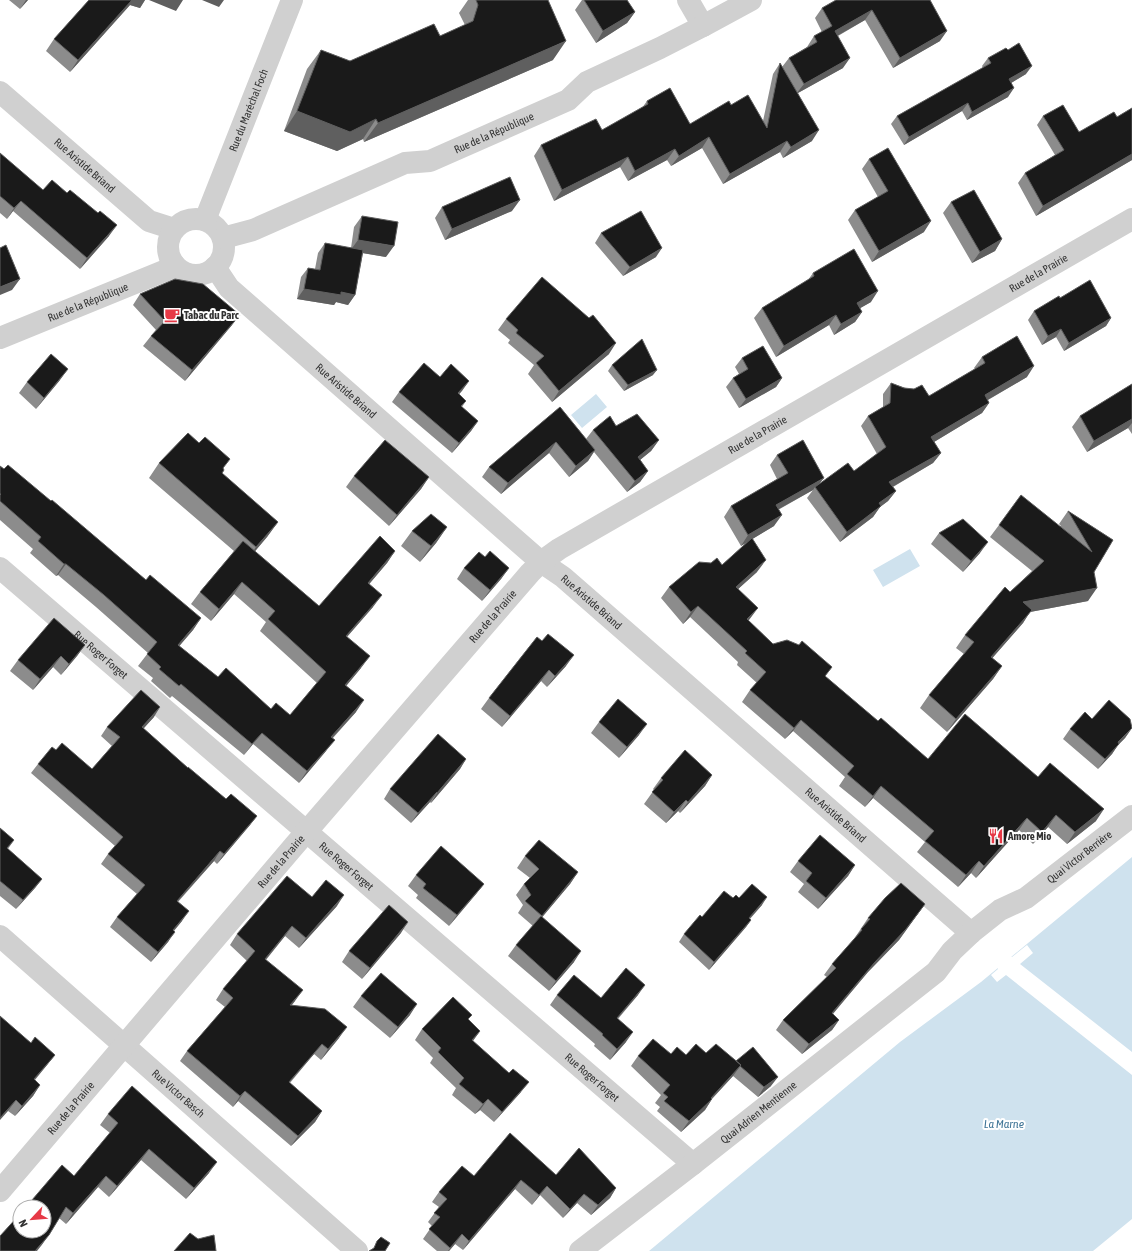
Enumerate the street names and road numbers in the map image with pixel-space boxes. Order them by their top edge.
street label: Rue du Maréchal Foch [227,67,270,153]
street label: Rue de la République [452,110,536,156]
street label: Rue Aristide Briand [52,136,118,195]
street label: Rue de la Prairie [1007,251,1070,295]
street label: Rue de la République [46,280,130,324]
street label: Rue Aristide Briand [313,361,379,421]
street label: Rue de la Prairie [726,413,789,456]
street label: Rue Aristide Briand [559,572,624,632]
street label: Rue de la Prairie [467,588,519,645]
street label: Rue Roger Forget [71,628,130,681]
street label: Rue Aristide Briand [803,785,868,845]
street label: Quai Victor Berrière [1045,828,1114,885]
street label: Rue de la Prairie [255,833,307,890]
street label: Rue Roger Forget [317,839,376,892]
street label: Rue Roger Forget [563,1051,622,1104]
street label: Rue Victor Basch [150,1067,207,1120]
street label: Rue de la Prairie [45,1079,97,1137]
street label: Quai Adrien Mentienne [718,1079,799,1146]

